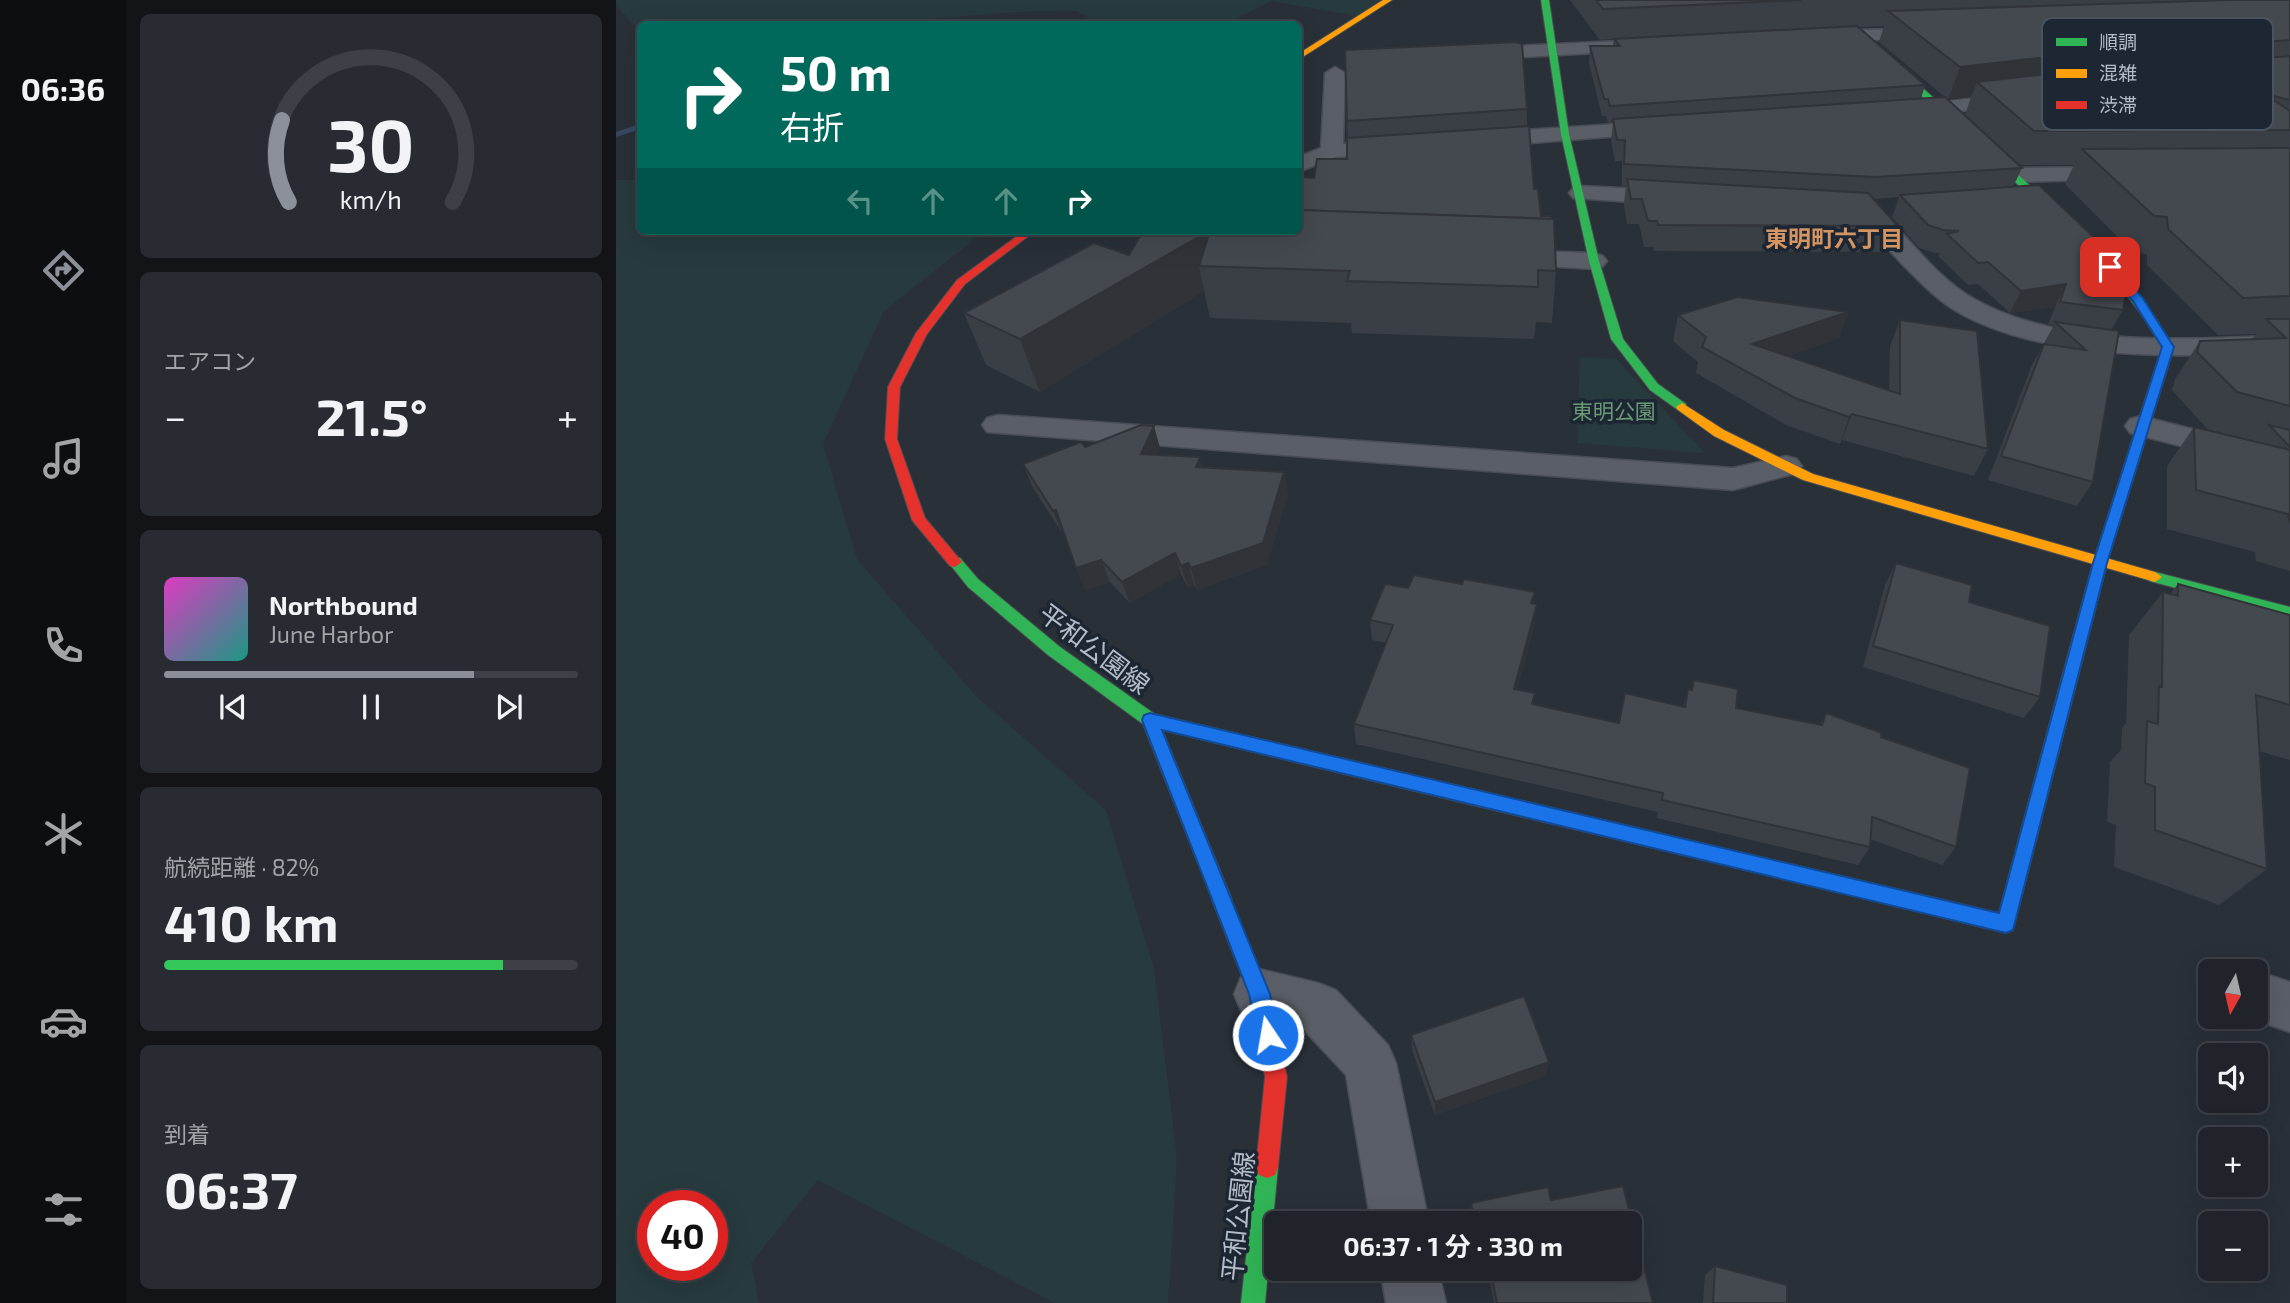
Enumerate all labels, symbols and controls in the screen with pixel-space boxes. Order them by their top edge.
legend [2042,18,2273,130]
text: 順調 [2099,30,2137,53]
text: 50 m [780,42,892,101]
icon: right [665,49,756,140]
text: 混雑 [2099,61,2137,84]
text: 06:36 [21,69,105,107]
text: 渋滞 [2099,93,2137,116]
text: 30 [327,99,415,187]
text: 右折 [780,107,844,145]
icon: left [841,182,879,220]
icon: ahead [914,182,952,220]
icon: ahead [987,182,1025,220]
icon: right [1060,182,1098,220]
text: km/h [340,184,402,214]
district label: 東明町六丁目 [1765,224,1903,252]
pin [2080,237,2140,297]
icon: directions [39,246,88,295]
icon: arrive [2091,248,2129,286]
text: エアコン [164,347,256,375]
text: 21.5° [316,384,428,446]
text: − [164,393,186,439]
text: + [557,393,578,439]
park label: 東明公園 [1572,398,1656,423]
icon: music [39,434,88,483]
text: Northbound [269,589,418,620]
street label: 平和公園線 [1034,596,1156,700]
text: June Harbor [269,620,393,648]
icon: phone [39,621,88,670]
icon: previous [214,688,252,726]
icon: pause [352,688,390,726]
icon: next [490,688,528,726]
icon: climate [39,809,88,858]
text: 航続距離 · 82% [164,853,319,881]
text: 410 km [164,890,339,952]
north arrow [2198,959,2268,1029]
map controls [2198,959,2268,1281]
icon: car [39,997,88,1046]
position arrow [1231,998,1305,1072]
button: sound [2198,1043,2268,1113]
text: 到着 [164,1120,210,1148]
button: + [2198,1127,2268,1197]
street label: 平和公園線 [1215,1150,1259,1282]
text: 06:37 [164,1157,298,1219]
icon: filters [39,1185,88,1234]
speed limit sign: 40 [637,1190,728,1281]
button: − [2198,1211,2268,1281]
text: 06:37 · 1 分 · 330 m [1343,1230,1563,1261]

